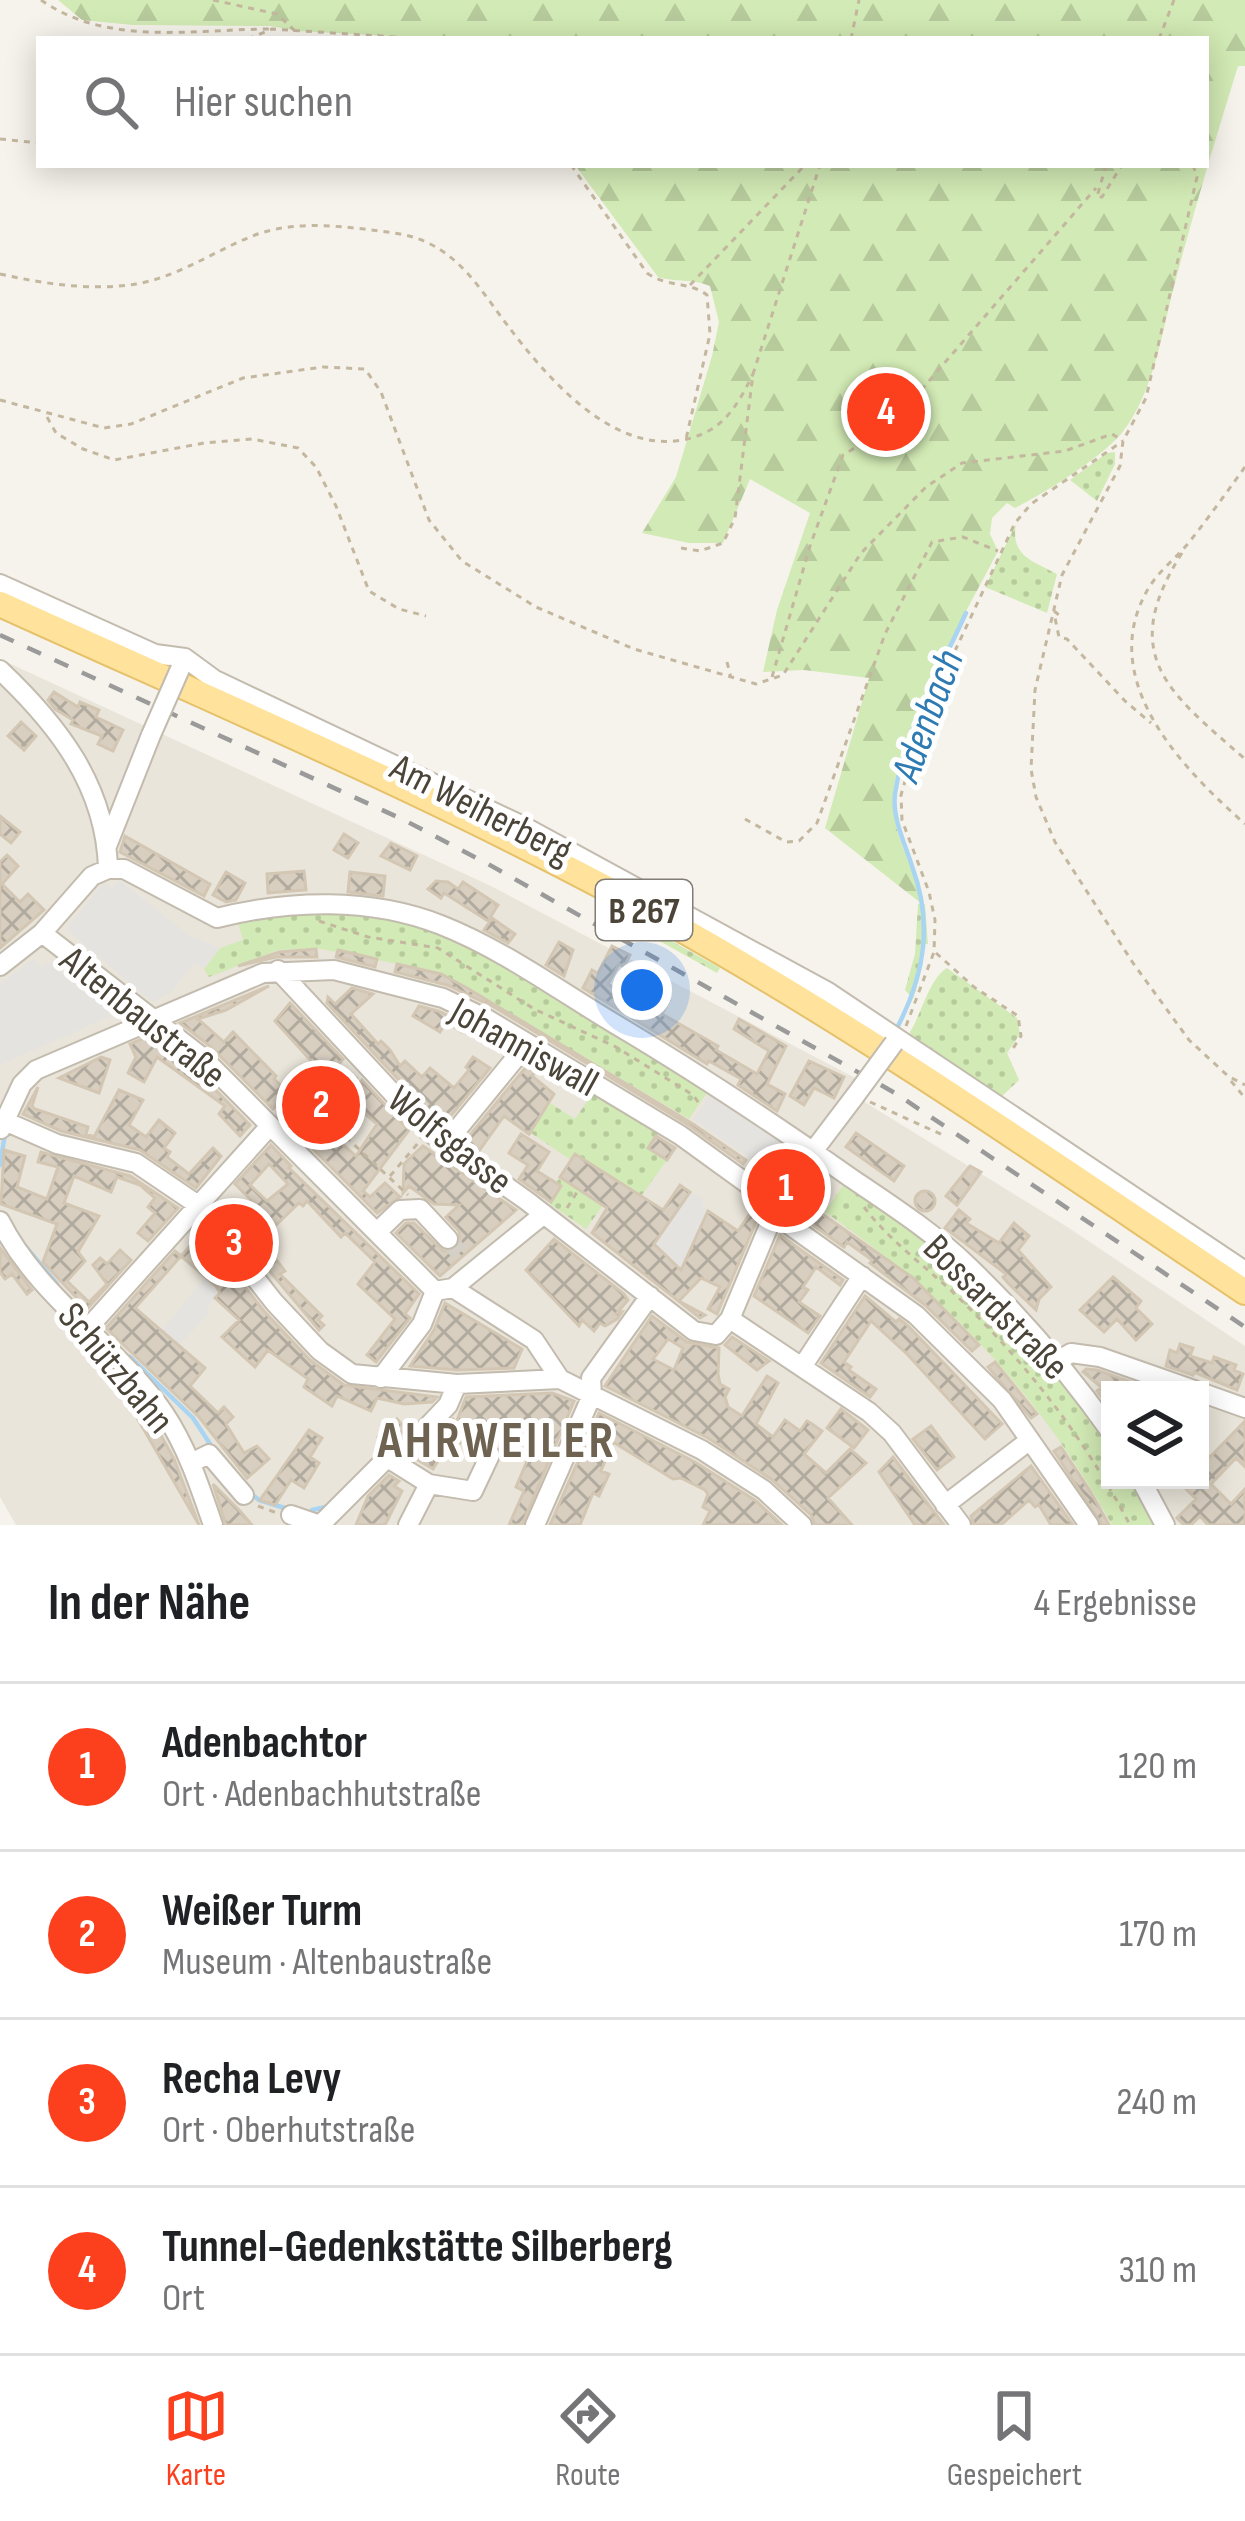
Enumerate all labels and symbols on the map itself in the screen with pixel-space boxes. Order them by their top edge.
pin: 4 [847,367,925,457]
water label: Adenbach [880,643,976,790]
street label: Am Weiherberg [381,744,580,876]
road number: B 267 [596,880,692,940]
street label: Altenbaustraße [49,936,235,1099]
your location [612,960,672,1020]
street label: Johanniswall [441,988,606,1108]
pin: 2 [282,1060,360,1150]
street label: Wolfsgasse [378,1077,521,1205]
pin: 1 [747,1143,825,1233]
pin: 3 [195,1198,273,1288]
street label: Bossardstraße [913,1225,1078,1390]
street label: Schützbahn [47,1294,183,1443]
district label: AHRWEILER [376,1411,617,1472]

